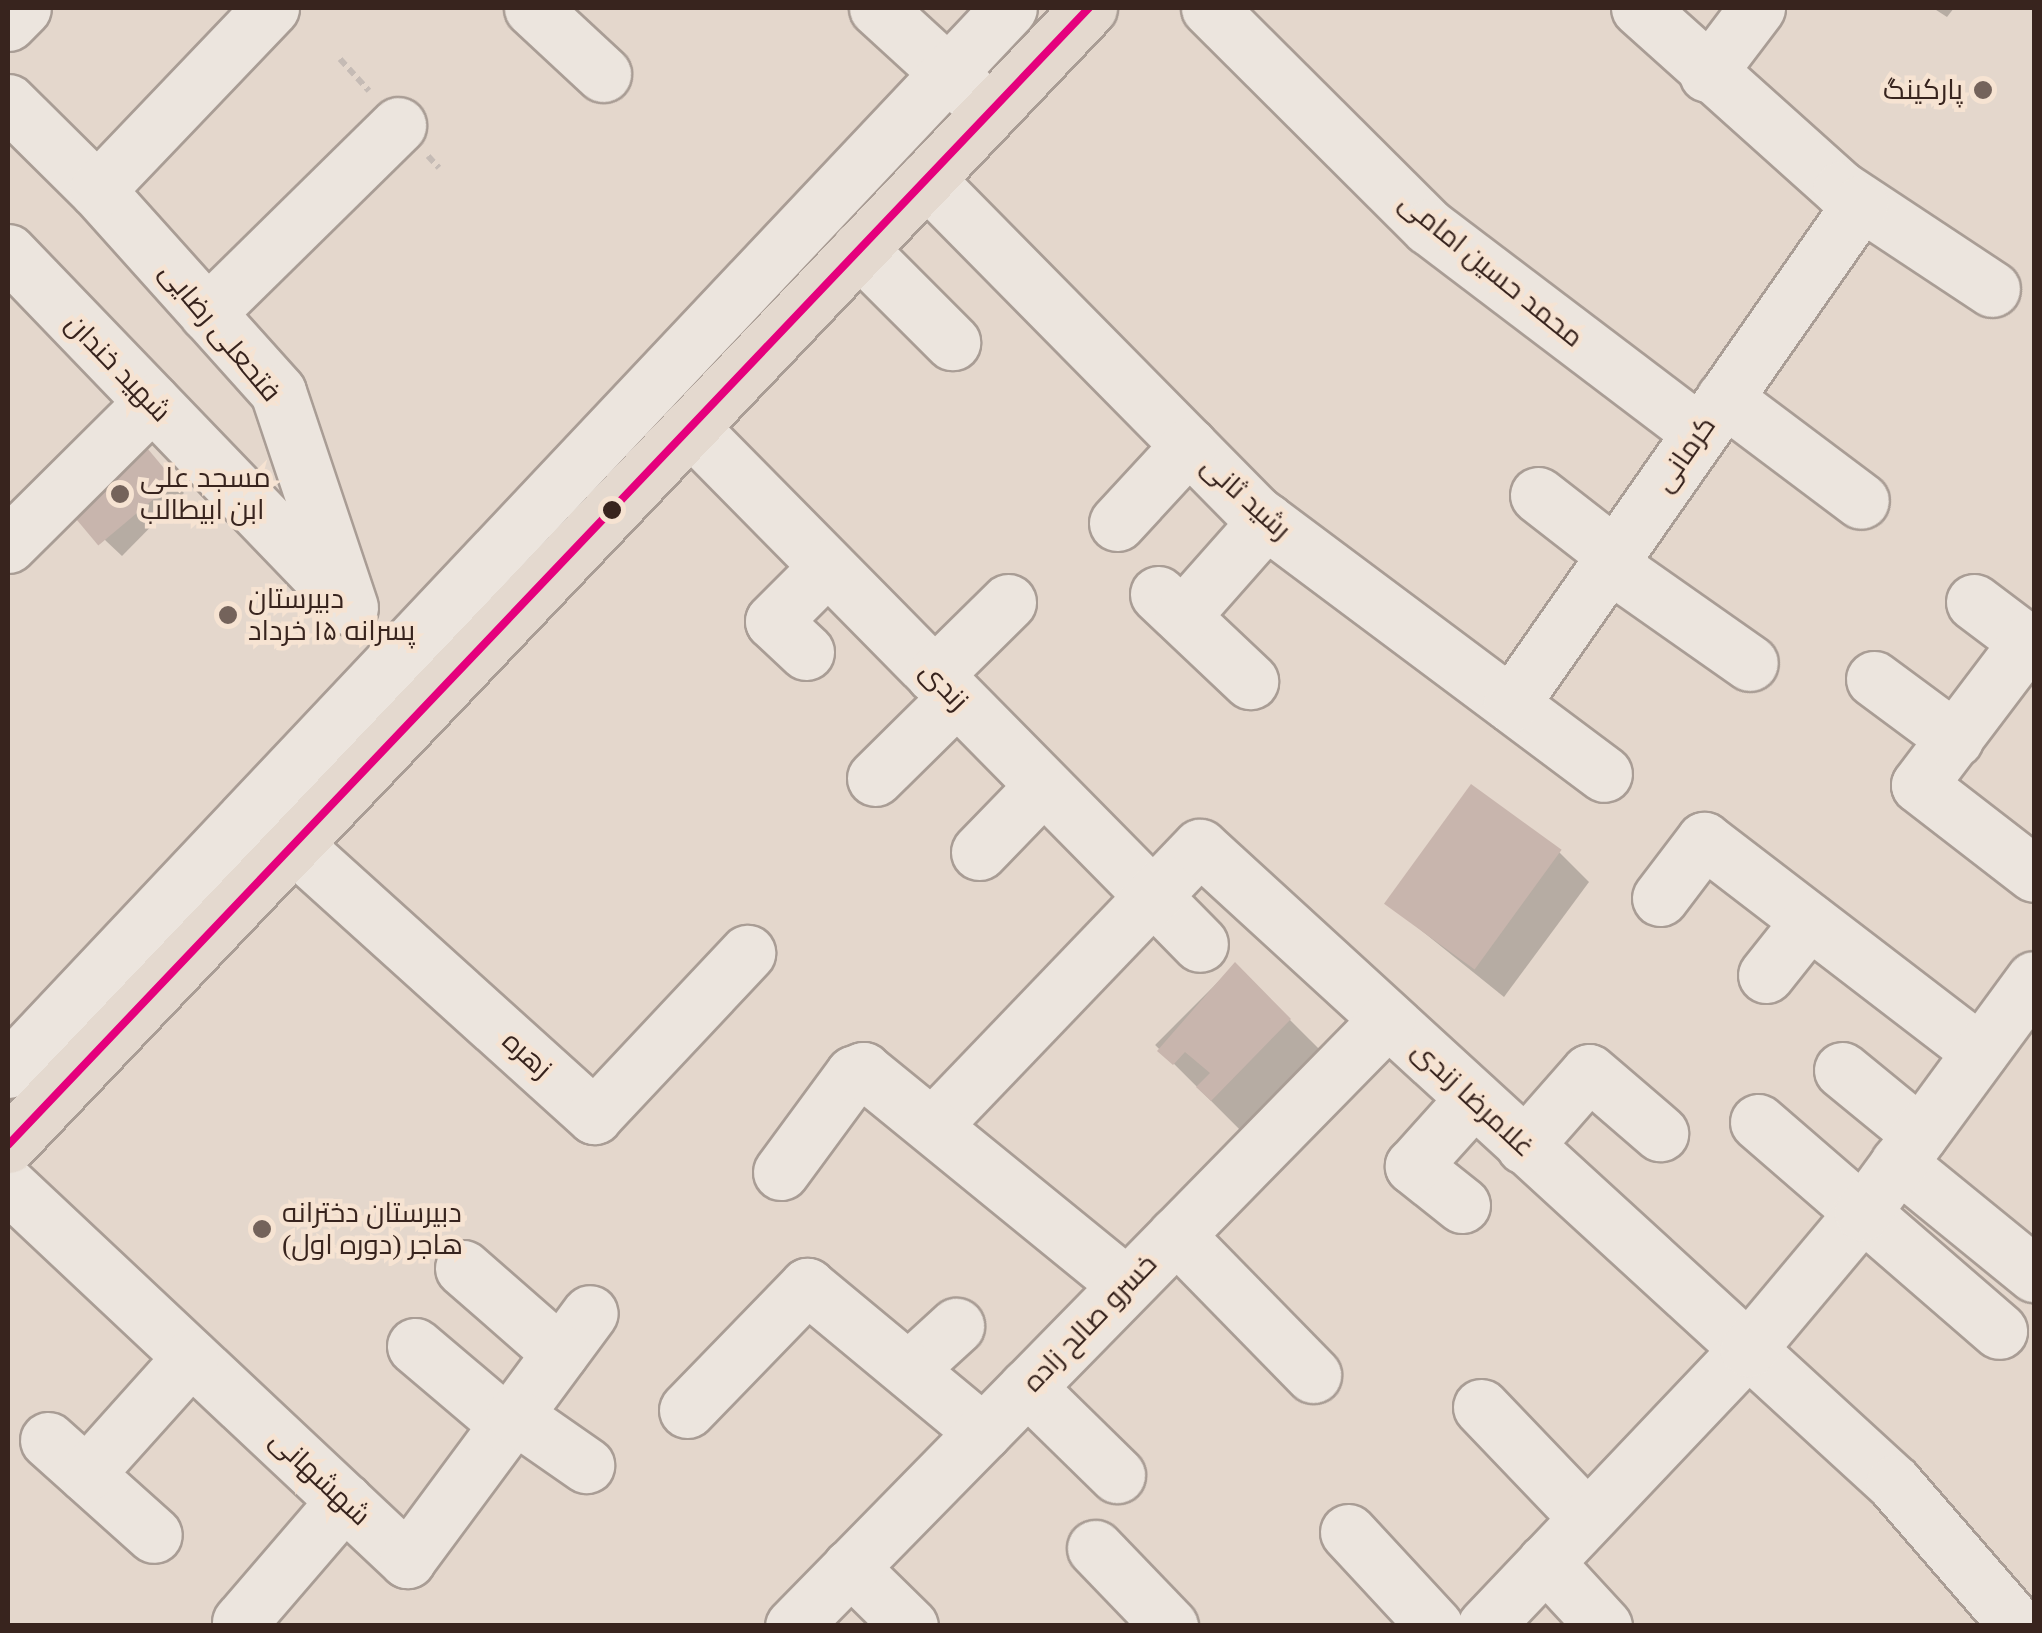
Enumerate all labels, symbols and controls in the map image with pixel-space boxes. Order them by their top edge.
place label: پارکینگ [1883,73,1963,107]
marker: پارکینگ [1972,79,1994,101]
street label: محمد حسین امامی [1392,186,1590,354]
street label: فتحعلی رضایی [152,256,288,408]
street label: شهید خندان [58,307,178,429]
street label: کرمانی [1647,410,1723,498]
street label: رشید ثانی [1194,449,1298,547]
place label: مسجد علی ابن ابیطالب [140,461,271,527]
marker: مسجد علی ابن ابیطالب [109,483,131,505]
unlabelled marker [602,500,622,520]
place label: دبیرستان پسرانه ۱۵ خرداد [248,582,415,648]
marker: دبیرستان پسرانه ۱۵ خرداد [217,604,239,626]
street label: زندی [913,655,975,717]
street label: زهره [496,1024,558,1086]
street label: غلامرضا زندی [1405,1034,1541,1164]
place label: دبیرستان دخترانه هاجر (دوره اول) [282,1196,463,1262]
marker: دبیرستان دخترانه هاجر (دوره اول) [251,1218,273,1240]
street label: خسرو صالح زاده [1016,1247,1164,1399]
street label: شهشهانی [263,1423,377,1533]

